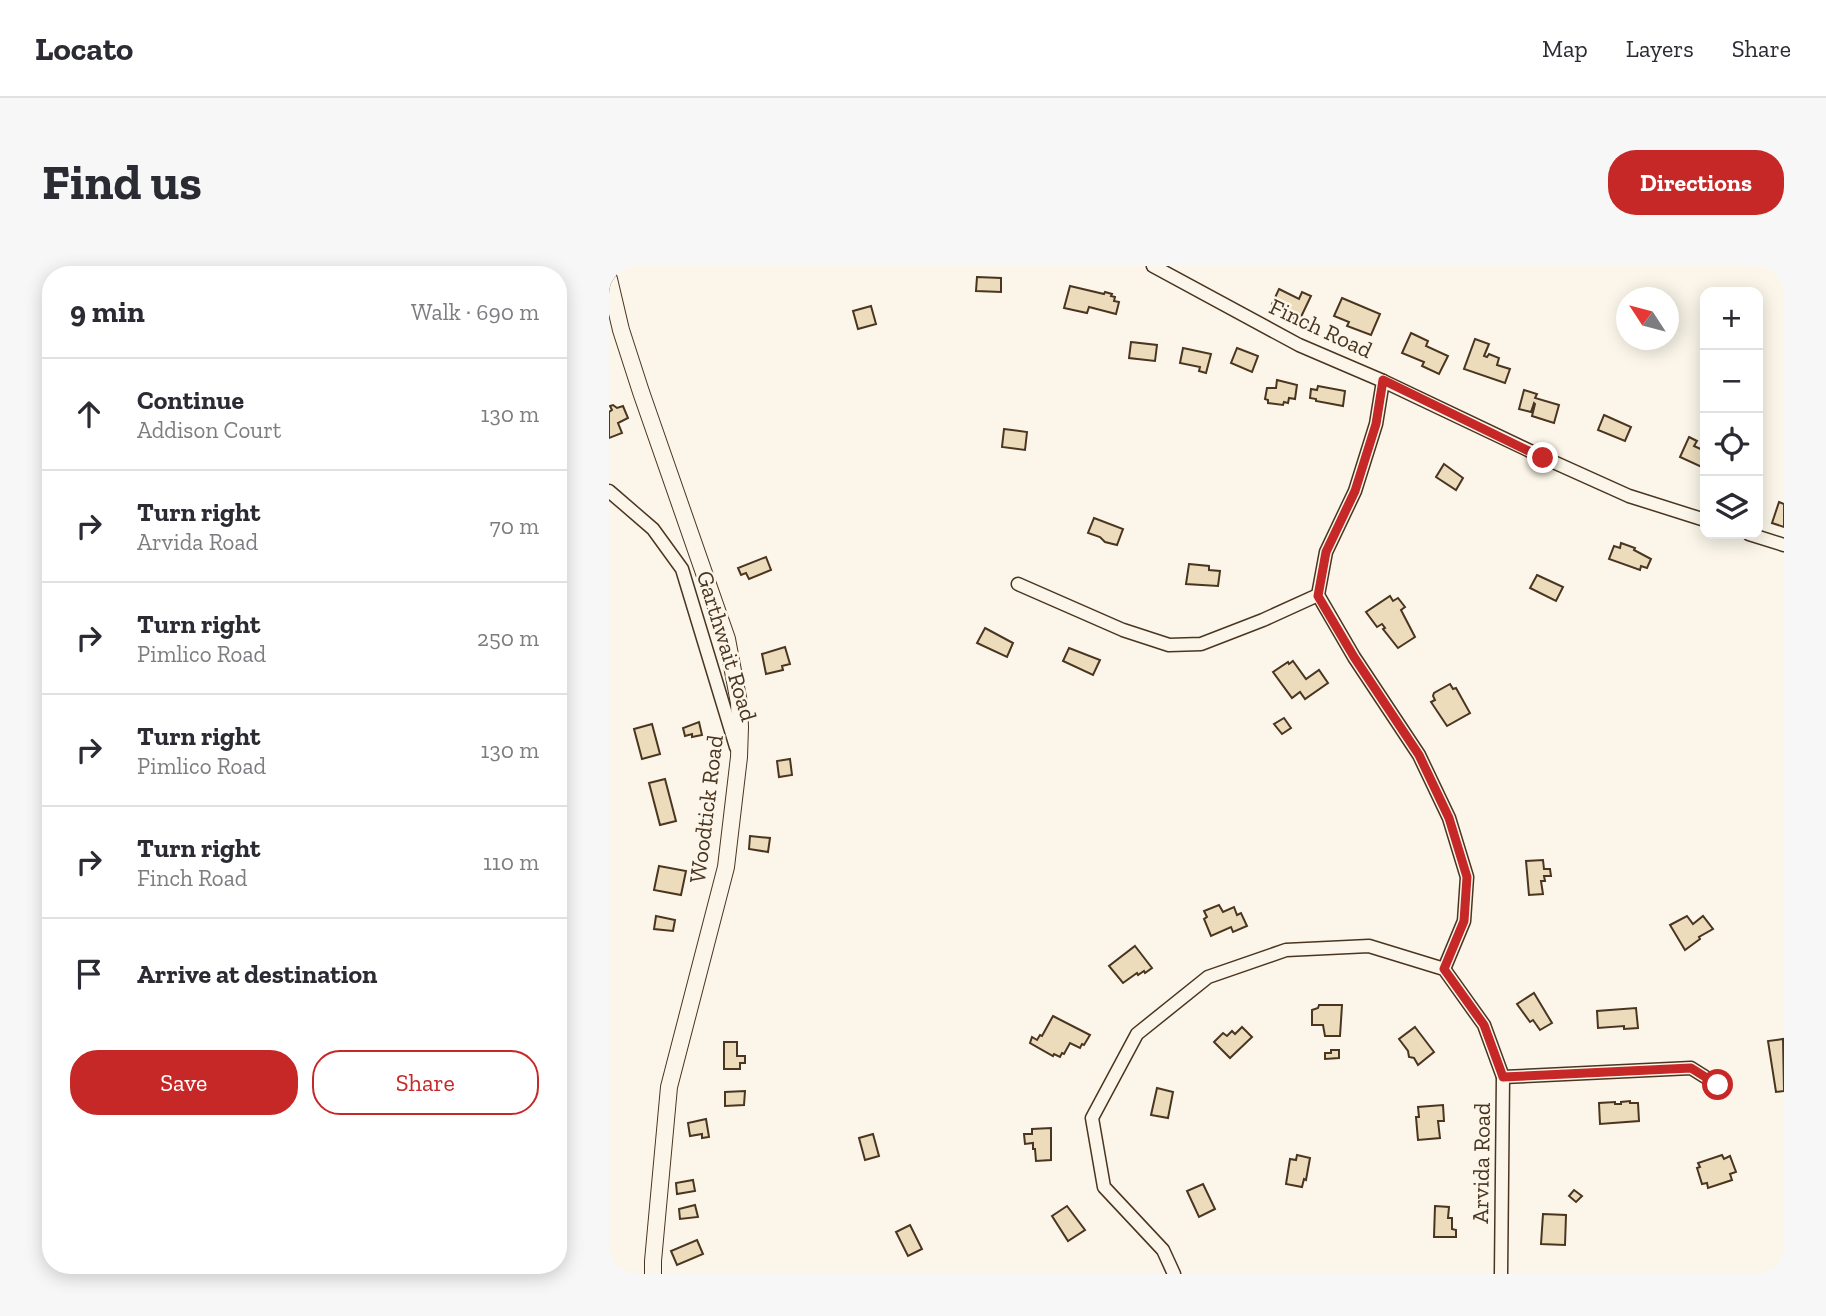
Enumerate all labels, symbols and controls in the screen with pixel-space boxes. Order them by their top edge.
text: Locato [35,29,133,68]
text: Map [1542,34,1588,63]
text: Layers [1626,34,1694,63]
text: Share [1732,34,1791,63]
button: Directions [1608,150,1784,215]
text: Find us [42,153,202,212]
north arrow [1616,287,1679,350]
map controls [1700,287,1763,539]
button: + [1700,287,1763,350]
street label: Finch Road [1265,292,1377,364]
text: 9 min [70,294,145,330]
text: Walk · 690 m [411,298,539,326]
button: − [1700,350,1763,413]
text: Continue [137,384,244,416]
icon: ahead [70,395,108,433]
text: 130 m [481,400,539,428]
button: locate [1700,413,1763,476]
text: Addison Court [137,416,281,444]
route end [1527,442,1558,473]
button: layers [1700,476,1763,539]
text: Turn right [137,496,260,528]
icon: right [70,507,108,545]
text: 70 m [490,512,539,540]
text: Arvida Road [137,528,258,556]
street label: Garthwait Road [691,567,763,725]
text: Turn right [137,608,260,640]
icon: right [70,619,108,657]
text: 250 m [477,624,539,652]
text: Pimlico Road [137,640,266,668]
text: Turn right [137,720,260,752]
icon: right [70,731,108,769]
street label: Woodtick Road [683,733,729,885]
text: 130 m [481,736,539,764]
text: Pimlico Road [137,752,266,780]
text: Turn right [137,832,260,864]
icon: right [70,843,108,881]
text: 110 m [483,848,539,876]
text: Finch Road [137,864,247,892]
icon: arrive [70,955,108,993]
text: Arrive at destination [137,958,377,990]
button: Save [70,1050,298,1115]
button: Share [312,1050,539,1115]
route start [1702,1069,1733,1100]
street label: Arvida Road [1466,1102,1496,1224]

